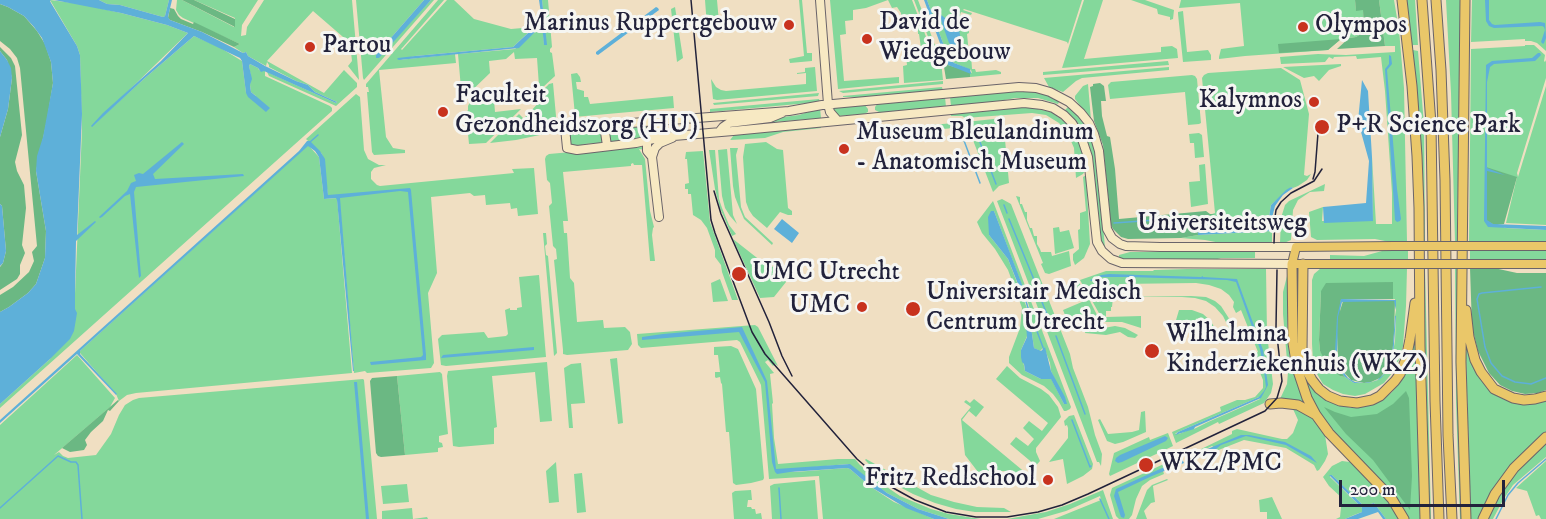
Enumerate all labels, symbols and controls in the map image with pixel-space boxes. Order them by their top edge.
place label: David de Wiedgebouw [879,8,1011,70]
place label: Marinus Ruppertgebouw [523,9,777,41]
place label: Olympos [1315,11,1407,43]
marker: Marinus Ruppertgebouw [782,18,796,32]
marker: Olympos [1296,20,1310,34]
place label: Partou [322,31,391,63]
marker: David de Wiedgebouw [860,32,874,46]
marker: Partou [303,40,317,54]
place label: Faculteit Gezondheidszorg (HU) [455,81,698,142]
place label: Kalymnos [1198,86,1302,118]
marker: Kalymnos [1307,95,1321,109]
marker: Faculteit Gezondheidszorg (HU) [436,105,450,119]
place label: P+R Science Park [1336,111,1521,143]
place label: Museum Bleulandinum - Anatomisch Museum [856,118,1094,180]
marker: P+R Science Park [1313,118,1331,136]
marker: Museum Bleulandinum - Anatomisch Museum [837,142,851,156]
street label: Universiteitsweg [1137,209,1307,241]
place label: UMC Utrecht [752,258,900,290]
marker: UMC Utrecht [730,265,748,283]
place label: Universitair Medisch Centrum Utrecht [926,278,1142,340]
place label: UMC [789,291,850,323]
marker: UMC [855,300,869,314]
marker: Universitair Medisch Centrum Utrecht [904,300,922,318]
place label: Wilhelmina Kinderziekenhuis (WKZ) [1166,320,1427,382]
marker: Wilhelmina Kinderziekenhuis (WKZ) [1143,342,1161,360]
place label: WKZ/PMC [1160,449,1282,481]
marker: WKZ/PMC [1137,456,1155,474]
place label: Fritz Redlschool [865,464,1036,496]
scale bar [1342,468,1508,506]
marker: Fritz Redlschool [1041,473,1055,487]
text: 200 m [1350,479,1396,501]

